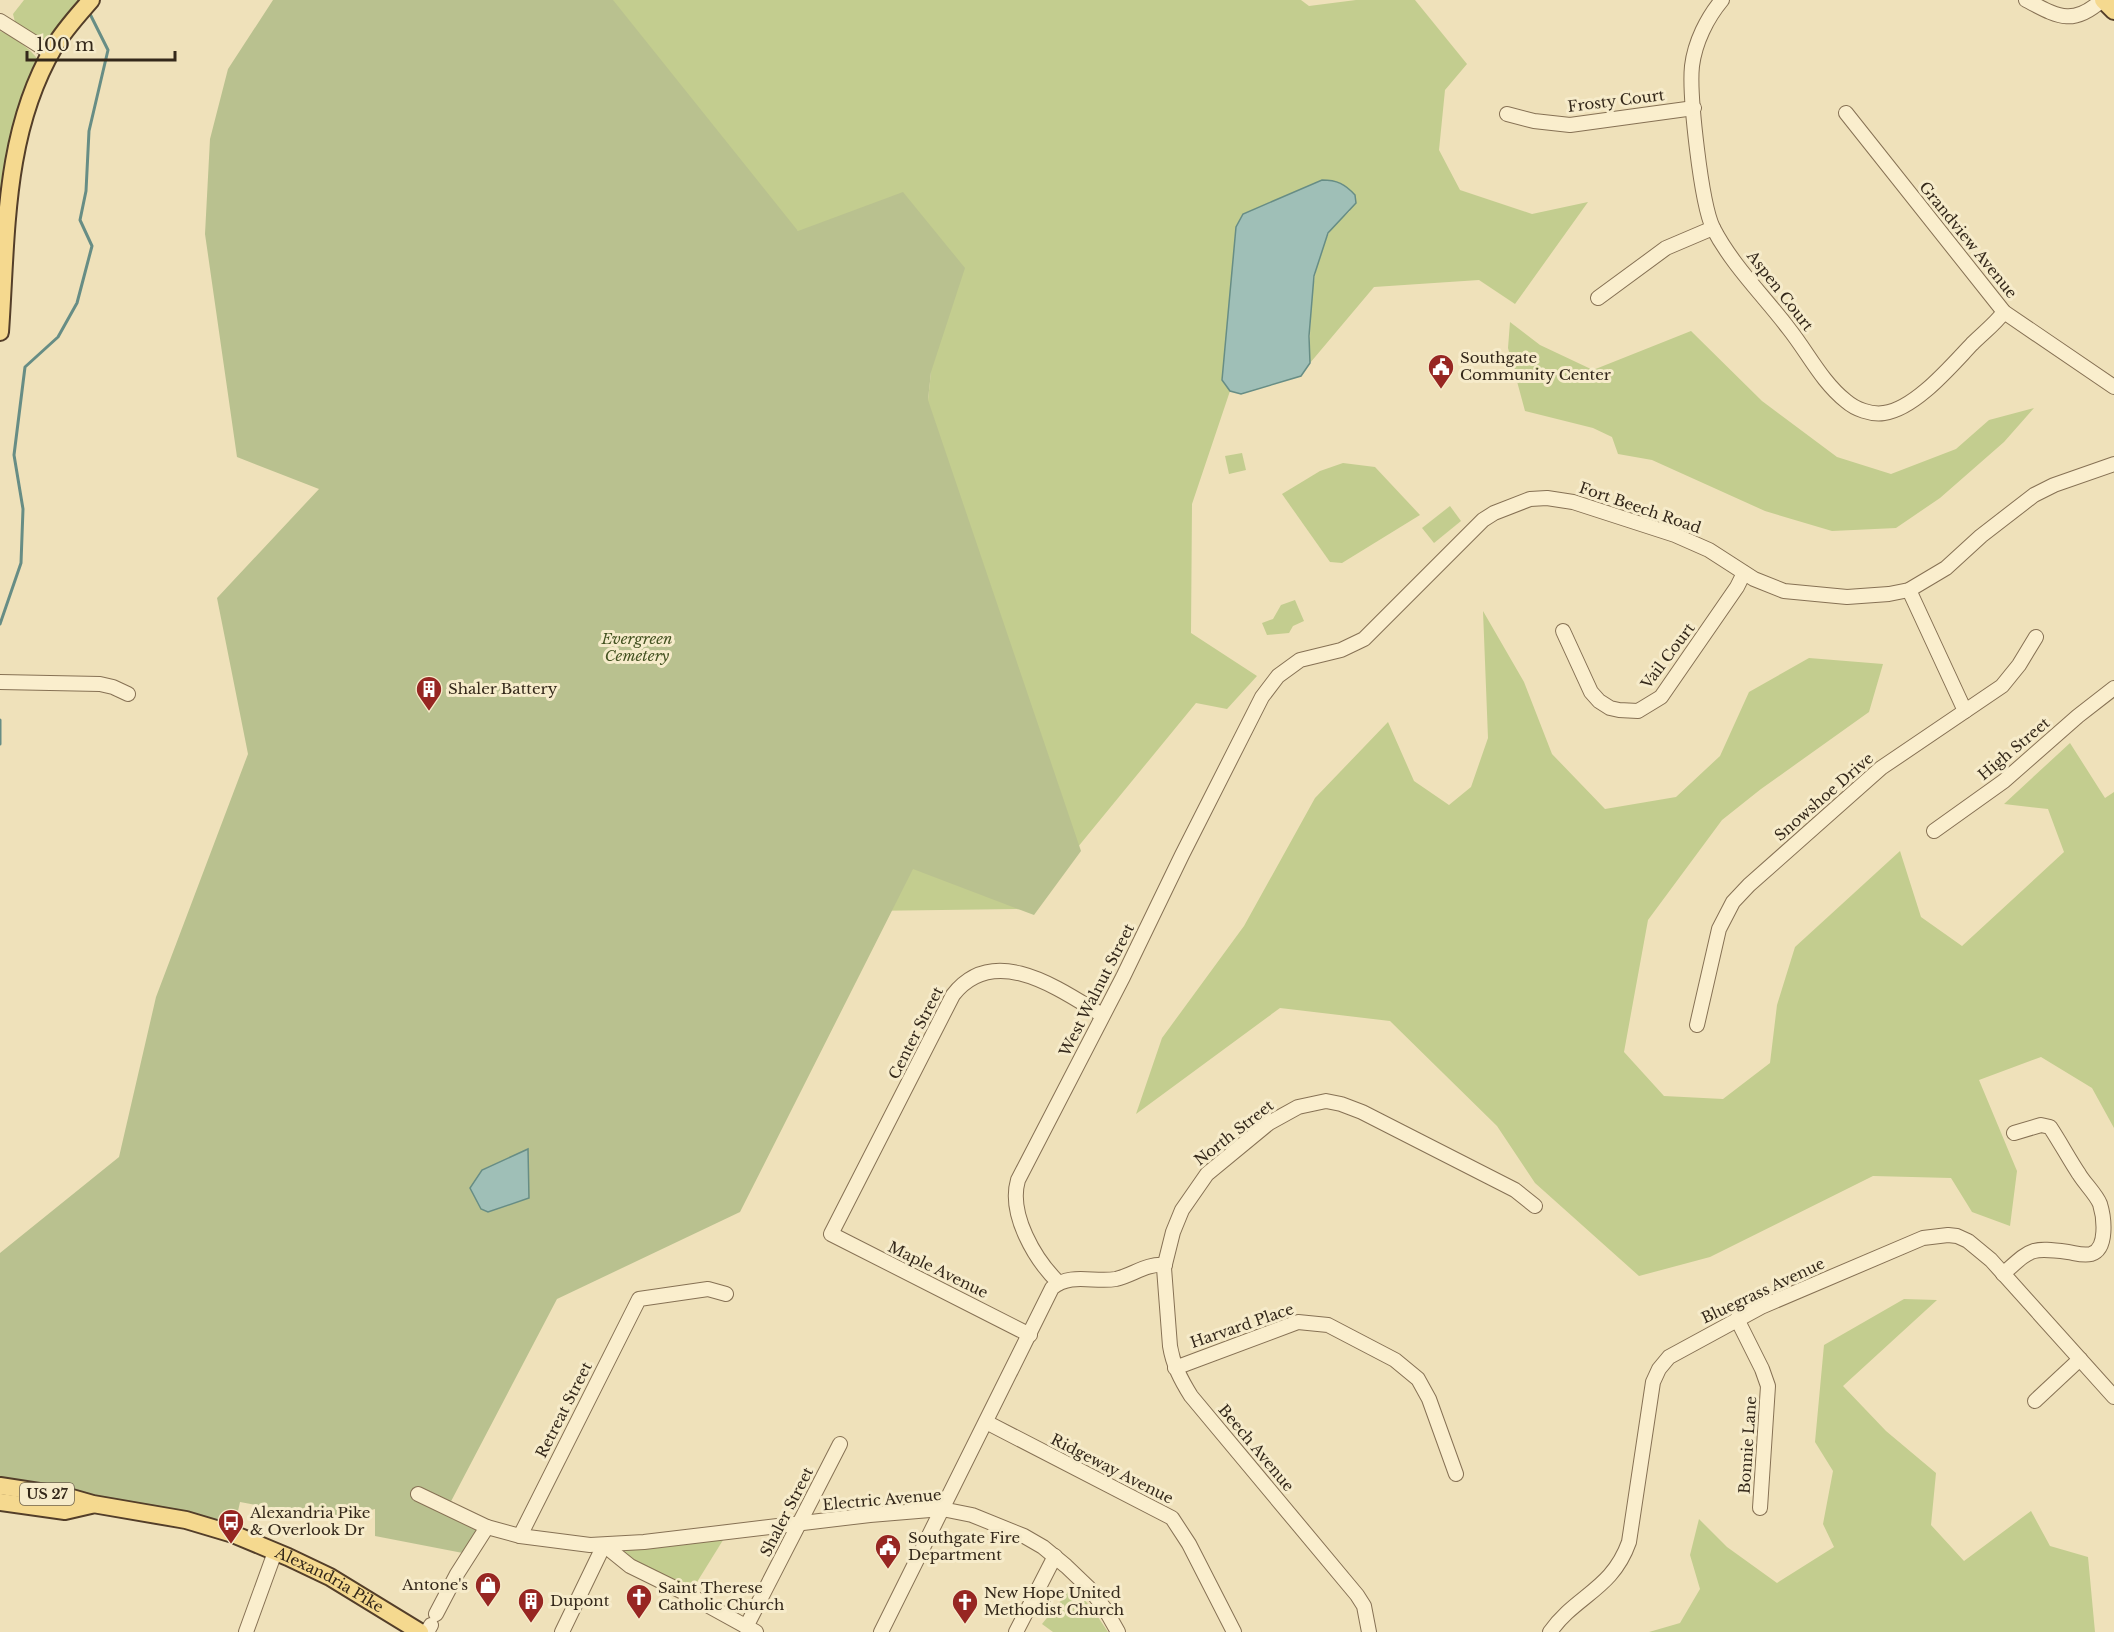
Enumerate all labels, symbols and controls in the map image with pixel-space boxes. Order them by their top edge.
scale bar [27,24,176,62]
text: 100 m [36,34,94,56]
street label: Frosty Court [1566,85,1666,116]
street label: Grandview Avenue [1915,177,2021,302]
street label: Aspen Court [1743,246,1818,335]
place label: Southgate Community Center [1460,348,1612,384]
public building icon: Southgate Community Center [1426,352,1456,390]
street label: Fort Beech Road [1577,478,1704,537]
street label: Vail Court [1636,619,1699,693]
park label: Evergreen Cemetery [601,629,672,665]
building icon: Shaler Battery [414,674,444,712]
place label: Shaler Battery [448,679,558,698]
street label: High Street [1974,713,2054,784]
street label: Snowshoe Drive [1770,748,1877,845]
street label: West Walnut Street [1054,920,1138,1060]
street label: Center Street [884,983,947,1082]
street label: North Street [1190,1096,1277,1169]
street label: Maple Avenue [885,1237,991,1302]
street label: Bluegrass Avenue [1698,1254,1827,1327]
street label: Harvard Place [1188,1299,1296,1352]
street label: Retreat Street [531,1358,596,1461]
street label: Bonnie Lane [1735,1395,1760,1495]
street label: Beech Avenue [1214,1400,1298,1495]
street label: Ridgeway Avenue [1048,1429,1177,1508]
street label: Shaler Street [756,1464,817,1560]
road number: US 27 [20,1483,74,1505]
street label: Electric Avenue [822,1485,942,1514]
place label: Alexandria Pike & Overlook Dr [249,1503,370,1539]
bus stop icon: Alexandria Pike & Overlook Dr [216,1507,246,1545]
place label: Southgate Fire Department [908,1528,1020,1564]
public building icon: Southgate Fire Department [873,1532,903,1570]
street label: Alexandria Pike [272,1542,387,1616]
shop icon: Antone's [473,1570,503,1608]
place label: Antone's [401,1575,468,1594]
place label: Saint Therese Catholic Church [658,1578,784,1614]
church icon: Saint Therese Catholic Church [624,1582,654,1620]
place label: New Hope United Methodist Church [984,1583,1124,1619]
building icon: Dupont [516,1586,546,1624]
church icon: New Hope United Methodist Church [950,1587,980,1625]
place label: Dupont [550,1591,610,1610]

